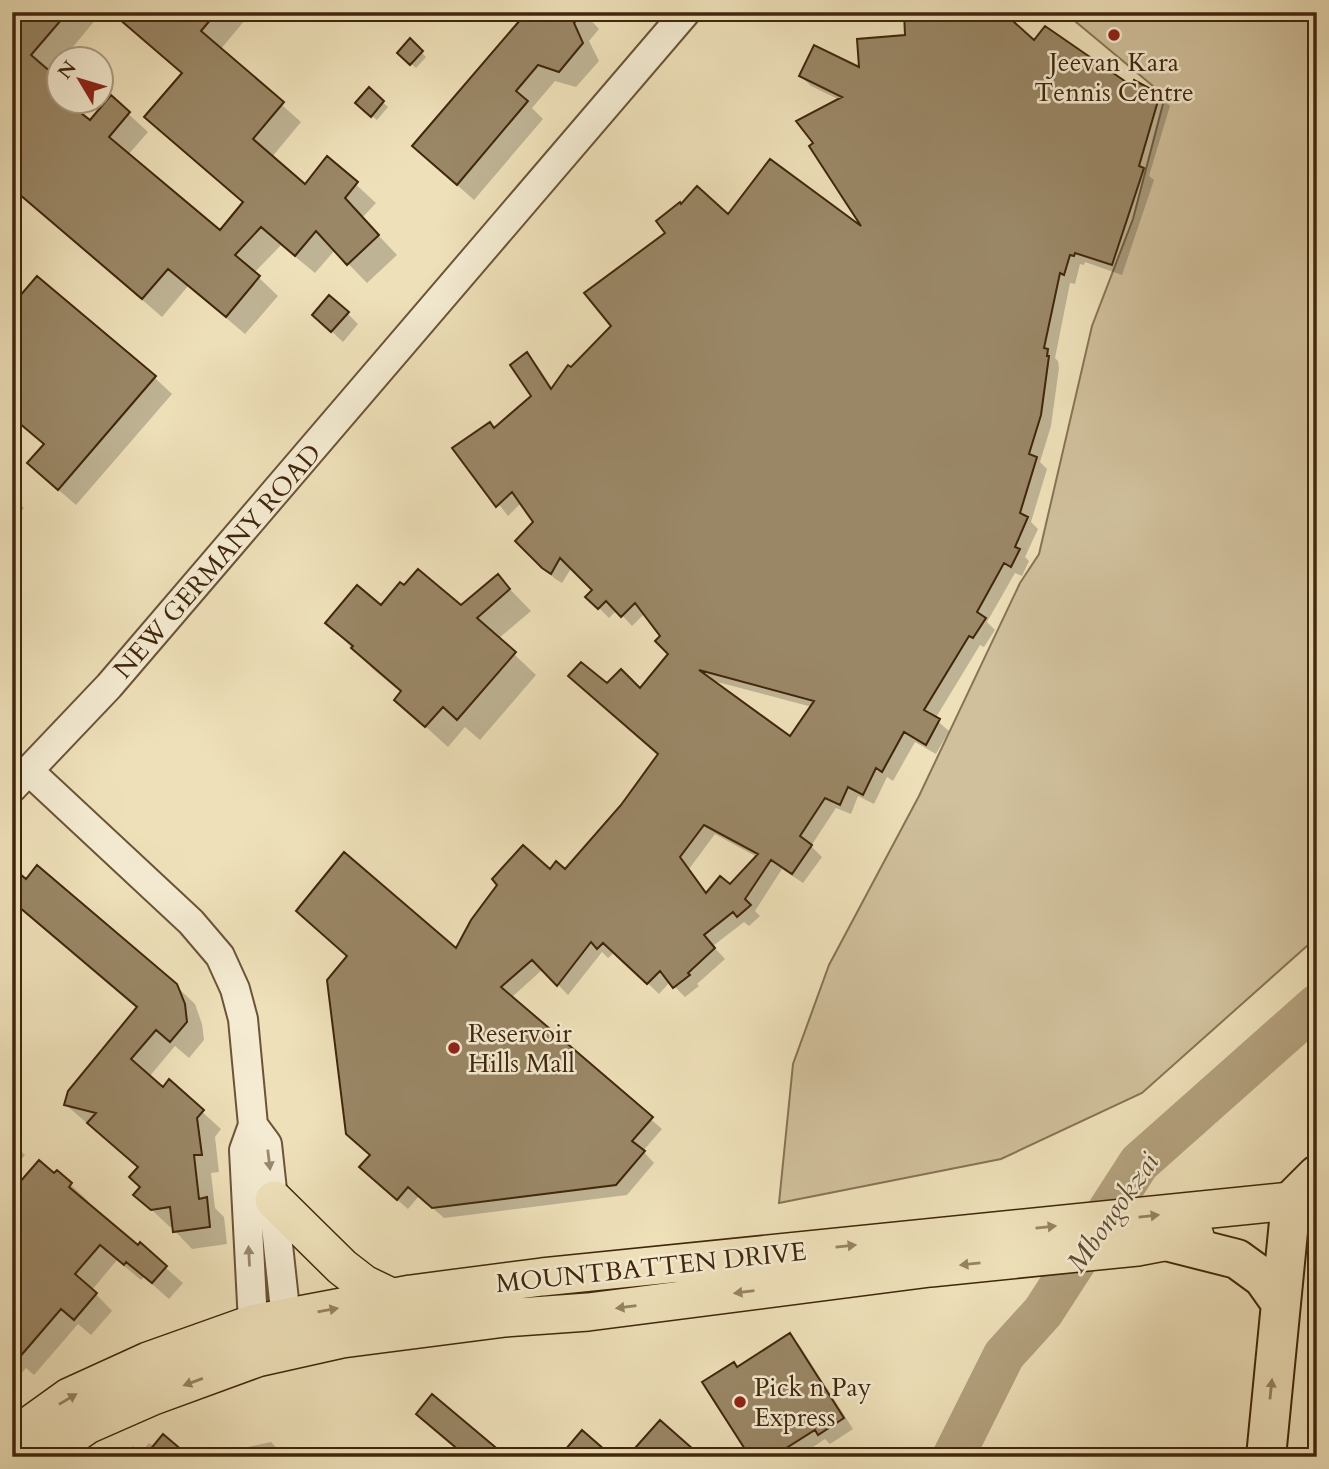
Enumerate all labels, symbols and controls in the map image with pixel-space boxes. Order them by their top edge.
marker: Jeevan Kara Tennis Centre [1106,27,1122,43]
place label: Jeevan Kara Tennis Centre [1034,45,1194,110]
north arrow [46,46,116,116]
text: N [52,55,83,85]
street label: NEW GERMANY ROAD [106,437,329,686]
place label: Reservoir Hills Mall [468,1016,575,1081]
marker: Reservoir Hills Mall [446,1040,462,1056]
water label: Mbongokzai [1058,1145,1168,1280]
one-way arrow [264,1149,275,1171]
one-way arrow [1138,1210,1160,1221]
one-way arrow [1036,1221,1058,1232]
street label: MOUNTBATTEN DRIVE [494,1234,808,1301]
one-way arrow [835,1241,857,1252]
one-way arrow [243,1245,254,1267]
one-way arrow [959,1259,981,1270]
one-way arrow [733,1287,755,1298]
one-way arrow [615,1302,637,1313]
one-way arrow [317,1304,339,1315]
place label: Pick n Pay Express [754,1370,872,1435]
one-way arrow [182,1376,203,1387]
one-way arrow [1266,1378,1277,1400]
one-way arrow [59,1392,78,1405]
marker: Pick n Pay Express [732,1394,748,1410]

